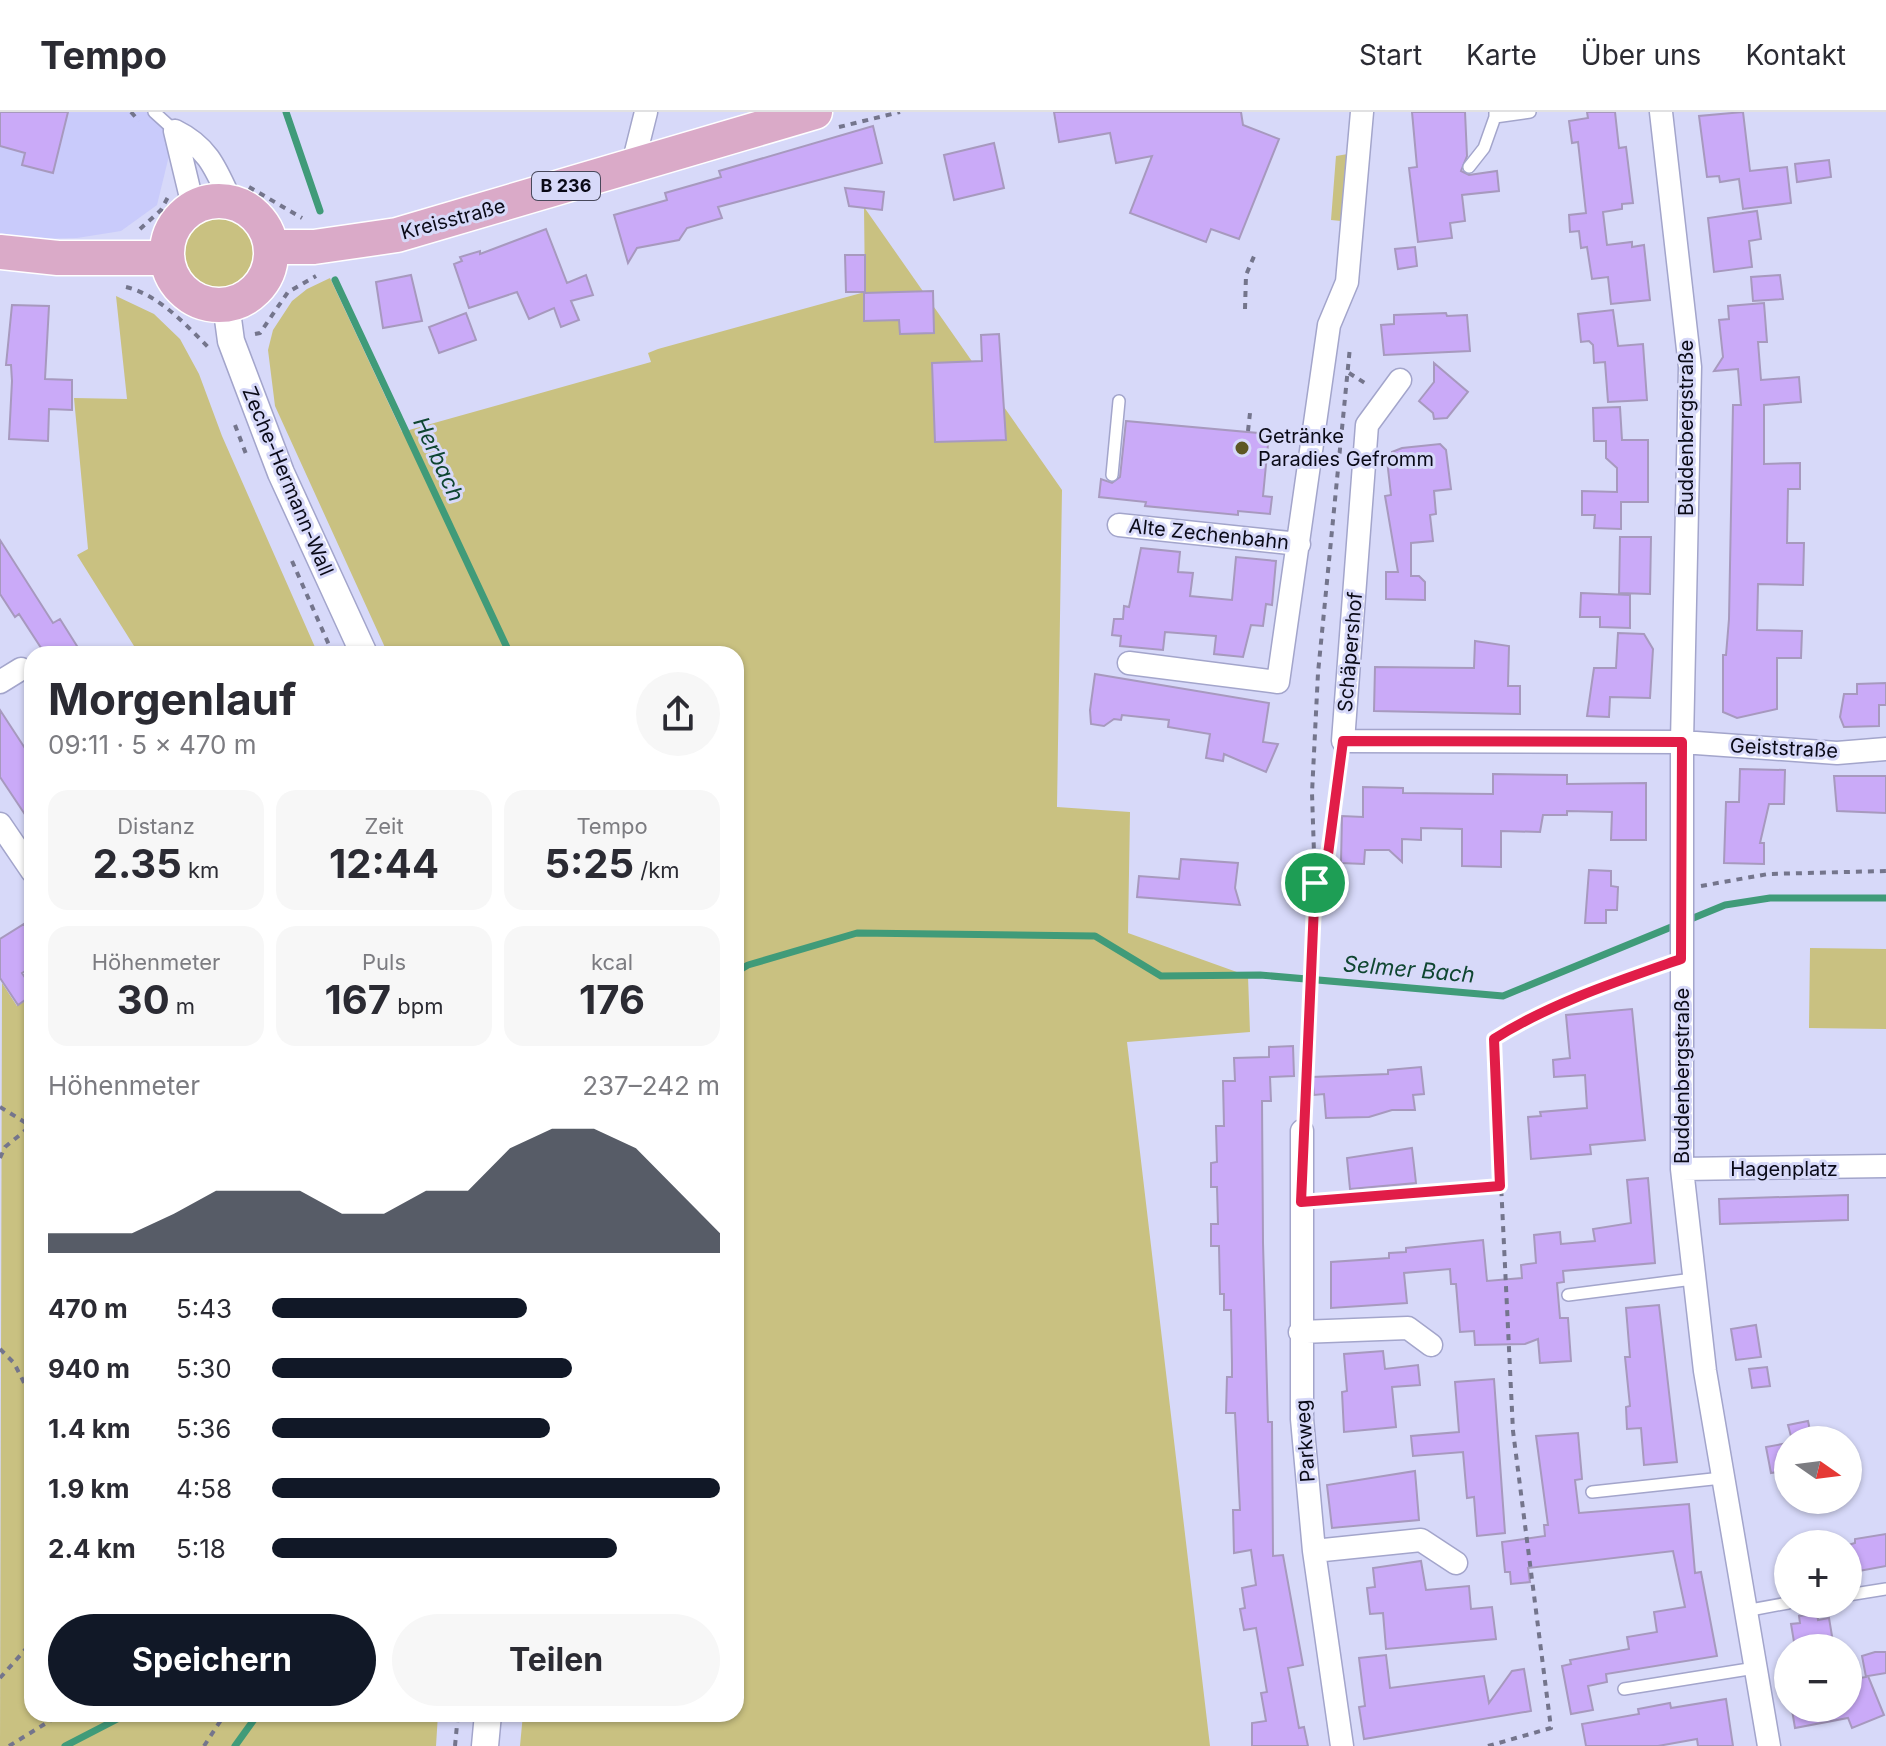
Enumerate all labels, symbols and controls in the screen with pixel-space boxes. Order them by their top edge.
text: Tempo [40,32,167,78]
text: Start [1359,38,1422,72]
text: Karte [1466,38,1537,72]
text: Über uns [1581,38,1701,72]
text: Kontakt [1745,38,1846,72]
road number: B 236 [532,172,600,200]
street label: Kreisstraße [398,193,508,245]
street label: Buddenbergstraße [1674,340,1698,516]
street label: Zeche-Hermann-Wall [237,383,339,579]
water label: Herbach [408,413,470,505]
place label: Getränke Paradies Gefromm [1258,424,1434,471]
marker: Getränke Paradies Gefromm [1233,439,1251,457]
street label: Alte Zechenbahn [1128,514,1290,554]
street label: Schäpershof [1333,590,1367,713]
text: Morgenlauf [48,672,297,726]
button: share [636,672,720,756]
text: 09:11 · 5 × 470 m [48,729,257,760]
street label: Geiststraße [1729,733,1839,763]
text: Distanz [117,813,195,839]
text: Zeit [364,813,404,839]
text: Tempo [576,813,648,839]
text: 2.35 [93,839,182,888]
text: 12:44 [329,839,439,888]
text: 5:25 [544,839,634,888]
pin [1281,849,1349,917]
text: km [182,857,219,883]
text: /km [634,857,680,883]
icon: arrive [1293,861,1337,905]
text: Höhenmeter [92,949,220,975]
text: Puls [362,949,406,975]
text: kcal [591,949,633,975]
water label: Selmer Bach [1342,950,1476,988]
text: 30 [117,975,170,1024]
text: 167 [325,975,391,1024]
text: 176 [579,975,645,1024]
street label: Buddenbergstraße [1670,988,1694,1164]
text: m [170,993,195,1019]
text: bpm [391,993,443,1019]
text: Höhenmeter [48,1070,200,1101]
text: 237–242 m [582,1070,720,1101]
street label: Hagenplatz [1730,1157,1838,1181]
text: 470 m [48,1293,128,1324]
text: 5:43 [176,1293,232,1324]
text: 940 m [48,1353,130,1384]
text: 5:30 [176,1353,232,1384]
street label: Parkweg [1290,1399,1320,1483]
text: 1.4 km [48,1413,130,1444]
text: 5:36 [176,1413,231,1444]
north arrow [1774,1426,1862,1514]
map controls [1774,1426,1862,1722]
text: 1.9 km [48,1473,129,1504]
text: 4:58 [176,1473,232,1504]
button: + [1774,1530,1862,1618]
text: 2.4 km [48,1533,136,1564]
text: 5:18 [176,1533,226,1564]
button: Speichern [48,1614,376,1706]
button: Teilen [392,1614,720,1706]
button: − [1774,1634,1862,1722]

